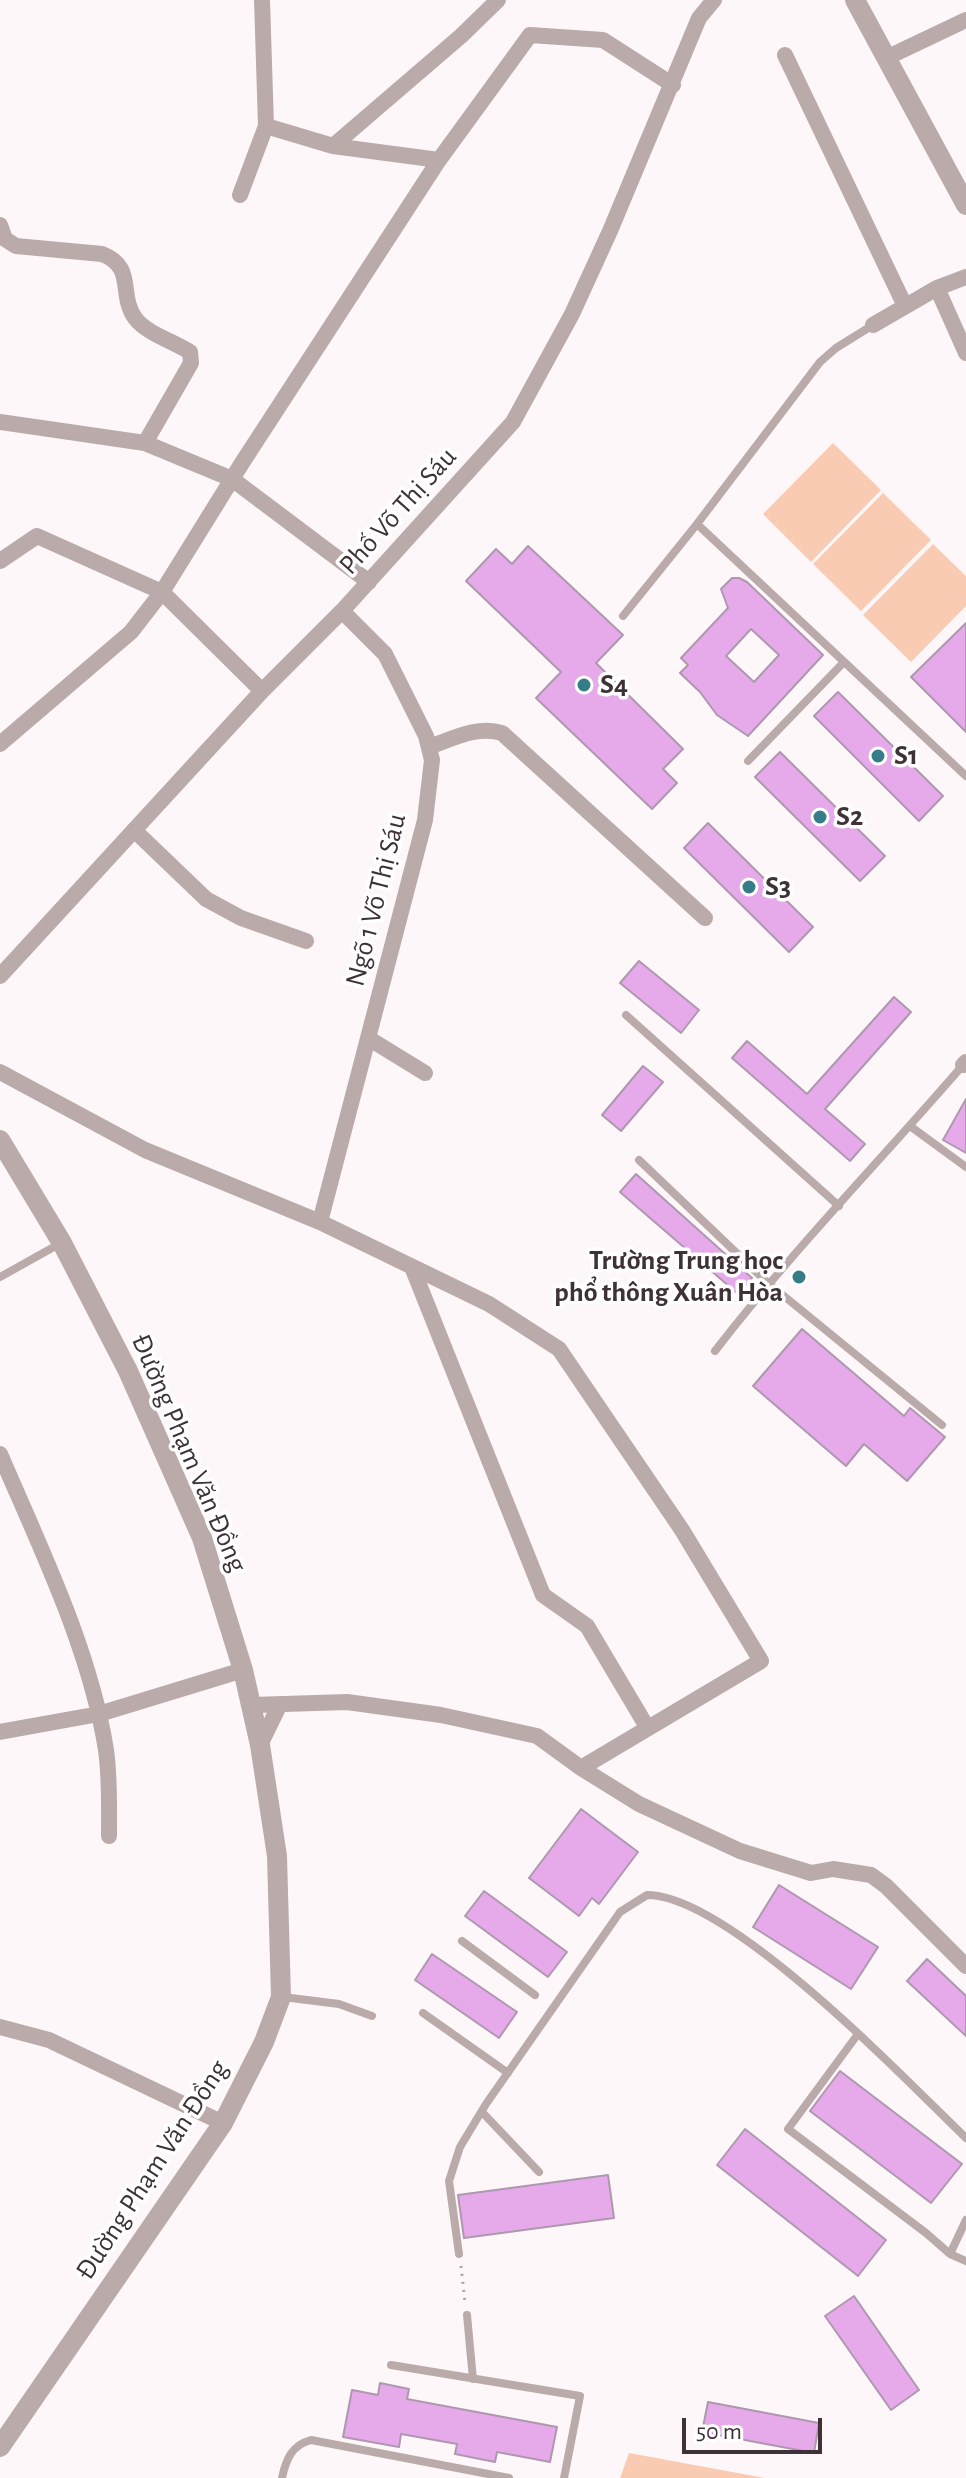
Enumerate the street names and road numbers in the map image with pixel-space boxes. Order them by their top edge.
street label: Phố Võ Thị Sáu [332,440,464,582]
street label: Ngõ 1 Võ Thị Sáu [338,810,414,990]
street label: Đường Phạm Văn Đồng [124,1329,254,1577]
street label: Đường Phạm Văn Đồng [68,2054,236,2286]

